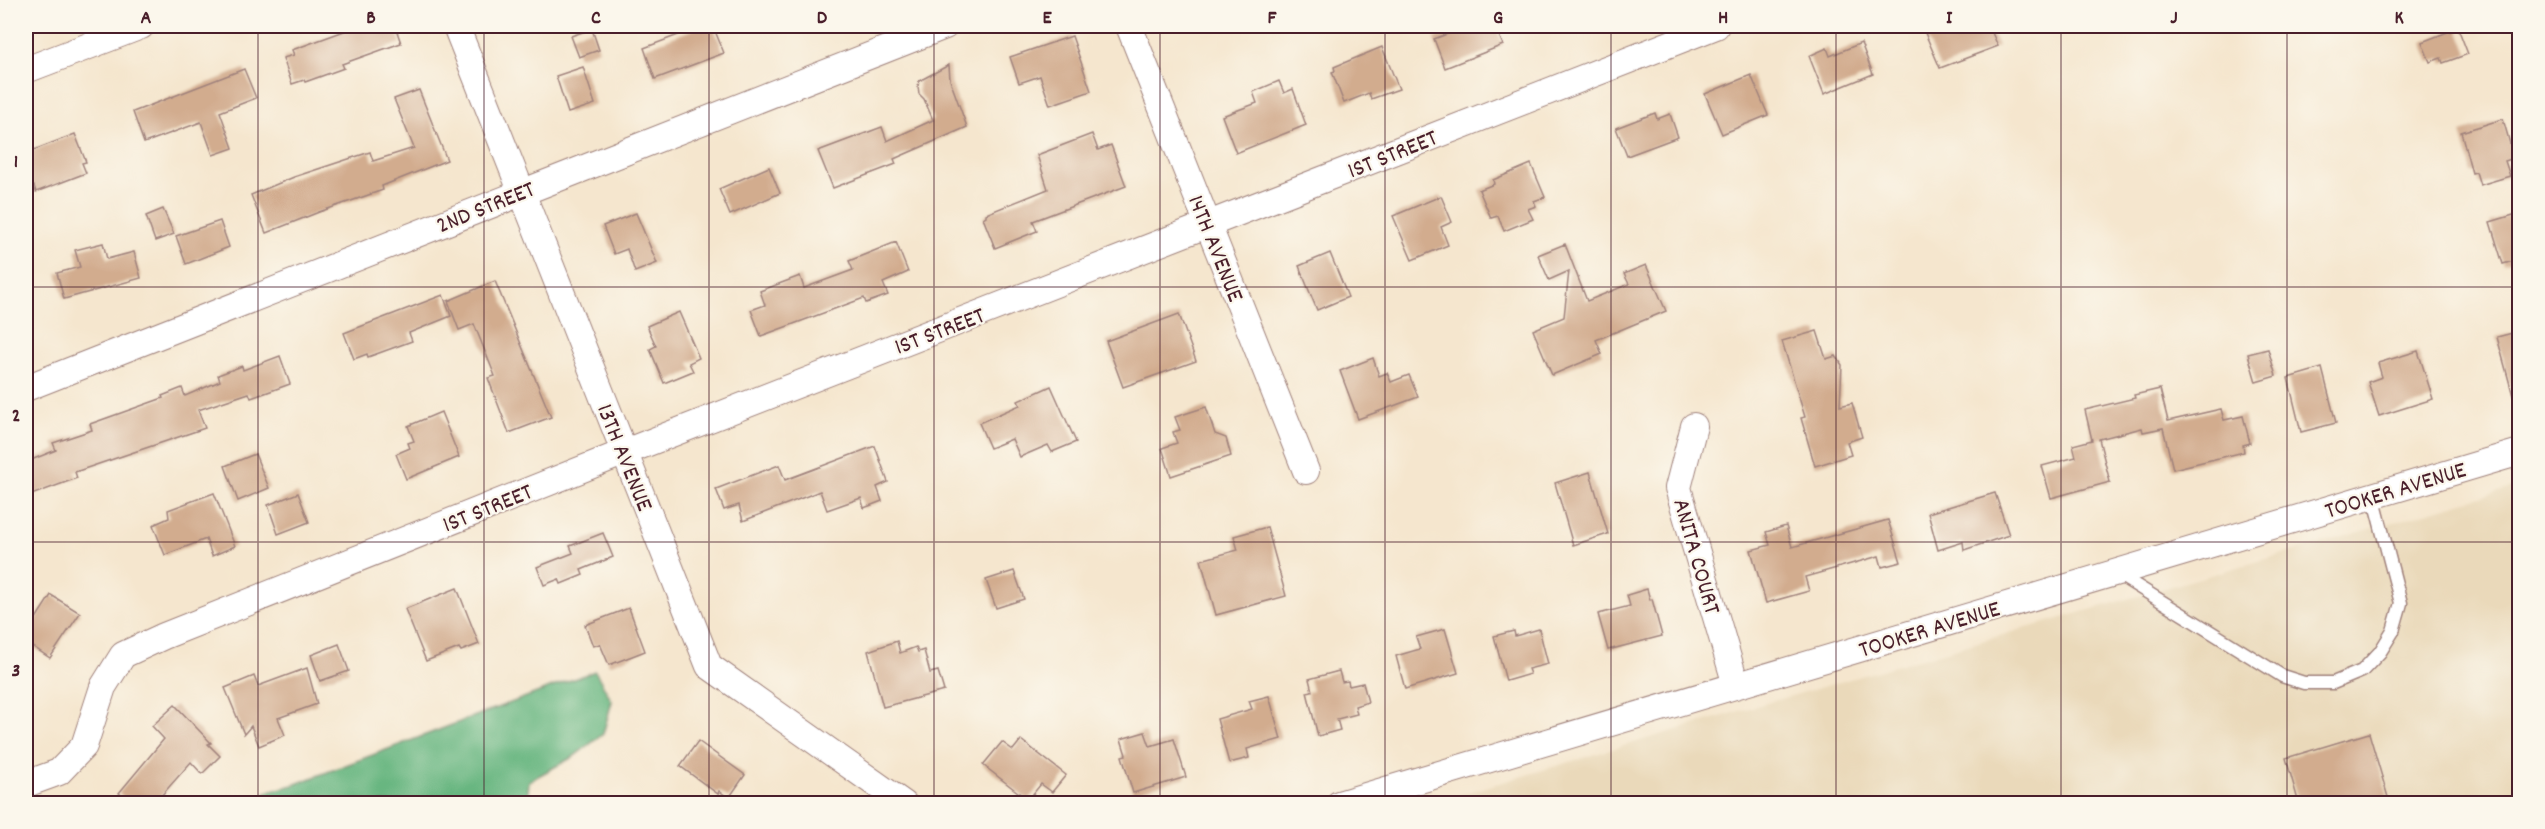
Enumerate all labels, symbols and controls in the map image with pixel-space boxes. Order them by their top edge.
text: A [141,5,152,33]
text: B [366,5,376,33]
text: C [591,5,601,33]
text: D [817,5,828,33]
text: E [1042,5,1052,33]
text: F [1268,5,1278,33]
text: G [1493,5,1503,33]
text: H [1718,5,1728,33]
text: I [1946,5,1953,33]
text: J [2170,5,2178,33]
text: K [2394,5,2404,33]
street label: 1ST STREET [1343,122,1444,189]
text: 1 [14,149,18,177]
street label: 2ND STREET [432,173,541,244]
street label: 14TH AVENUE [1177,191,1251,308]
street label: 1ST STREET [890,300,991,366]
street label: 13TH AVENUE [586,399,660,517]
text: 2 [12,403,20,431]
street label: TOOKER AVENUE [2321,454,2471,529]
street label: 1ST STREET [438,476,539,543]
street label: ANITA COURT [1662,495,1728,619]
street label: TOOKER AVENUE [1855,593,2005,668]
text: 3 [12,658,20,686]

